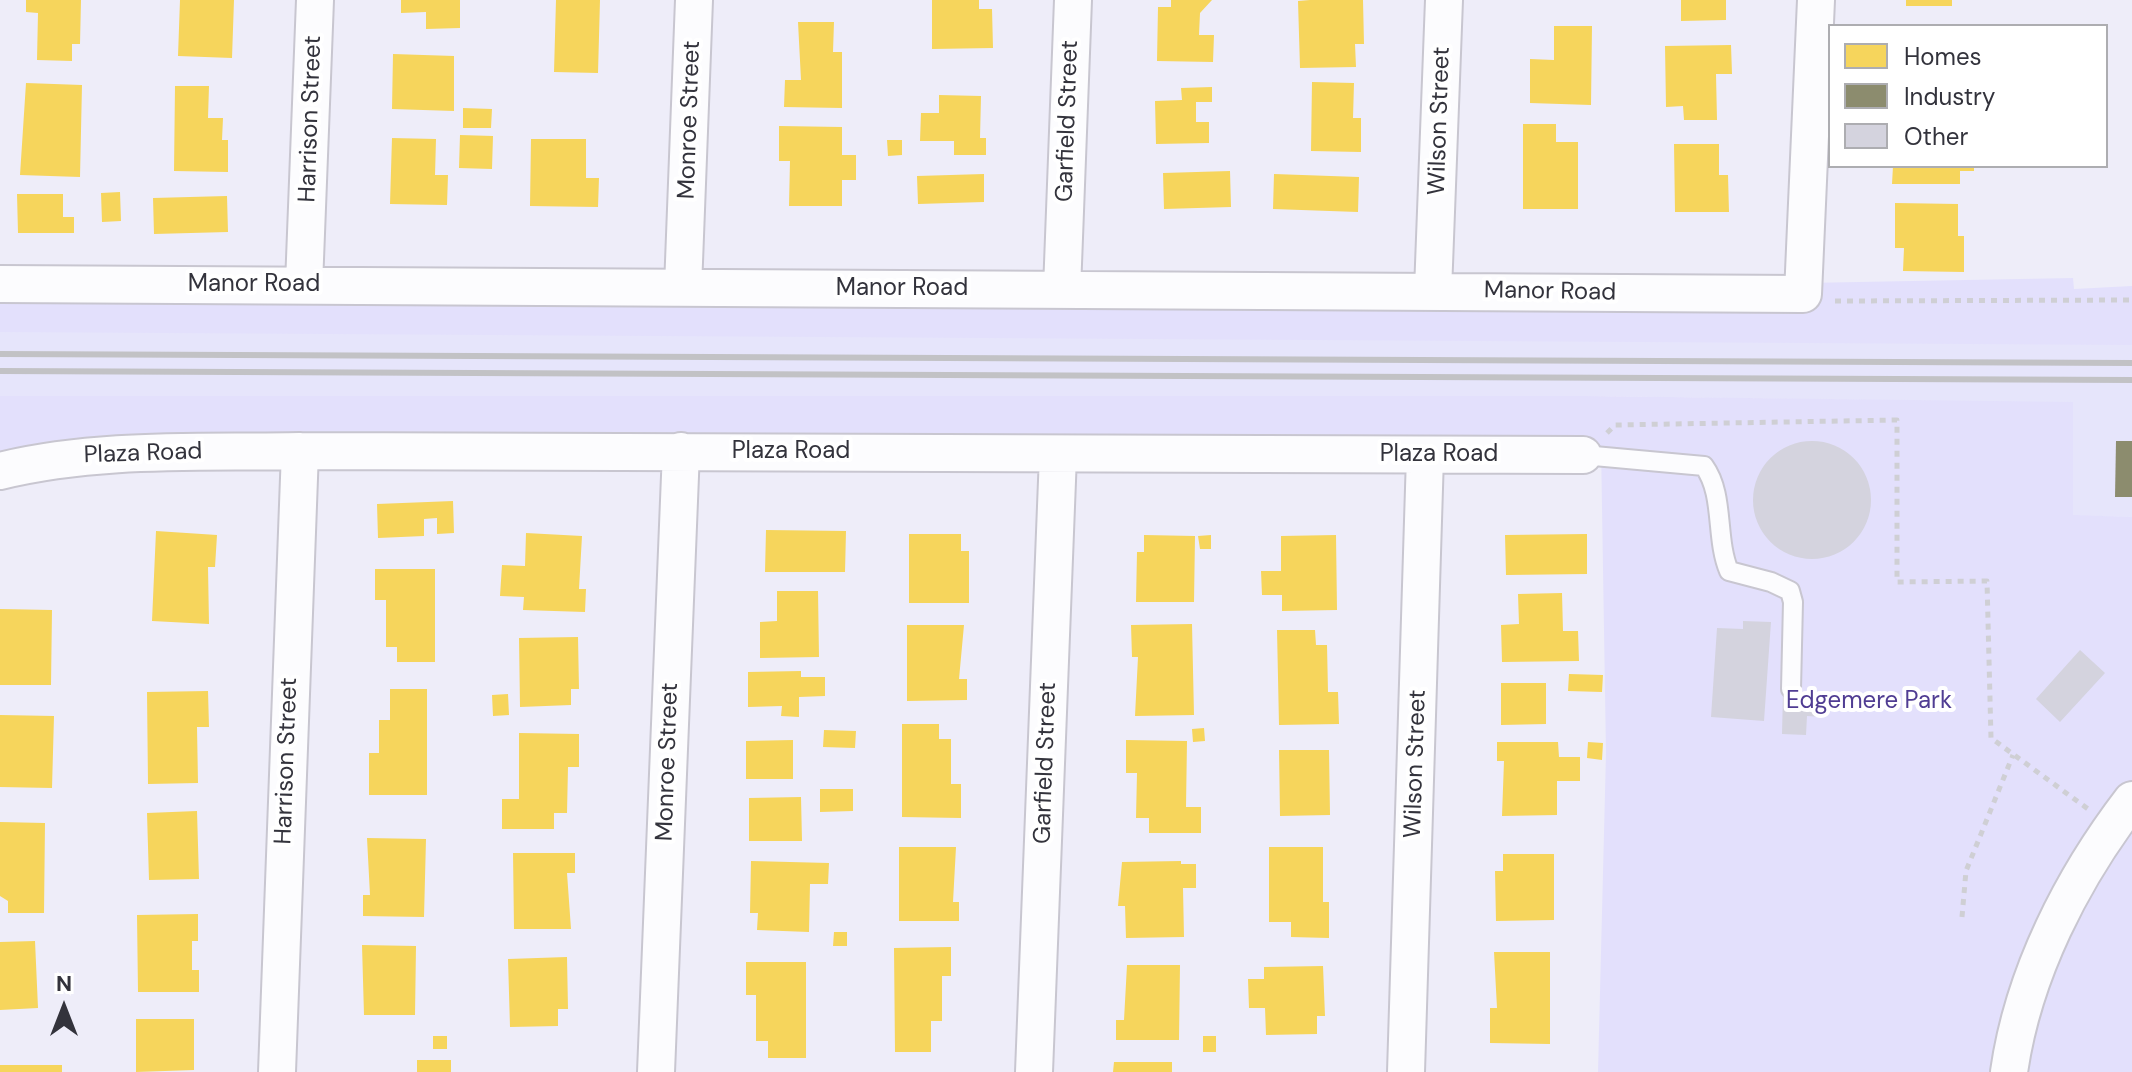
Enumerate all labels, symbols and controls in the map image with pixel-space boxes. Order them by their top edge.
legend [1828,24,2108,168]
street label: Harrison Street [294,35,328,203]
street label: Monroe Street [673,40,707,200]
street label: Garfield Street [1051,40,1085,202]
text: Homes [1904,41,1982,72]
street label: Wilson Street [1423,46,1457,196]
text: Industry [1904,81,1995,112]
text: Other [1904,121,1968,152]
street label: Manor Road [188,271,320,299]
street label: Manor Road [836,275,968,303]
street label: Manor Road [1484,276,1616,308]
street label: Plaza Road [83,438,203,470]
street label: Plaza Road [732,438,850,466]
street label: Plaza Road [1380,441,1498,469]
street label: Harrison Street [270,677,304,845]
street label: Monroe Street [651,682,685,842]
street label: Garfield Street [1029,682,1063,844]
park label: Edgemere Park [1786,688,1952,716]
street label: Wilson Street [1399,689,1433,839]
north arrow [24,968,104,1048]
text: N [56,969,72,998]

